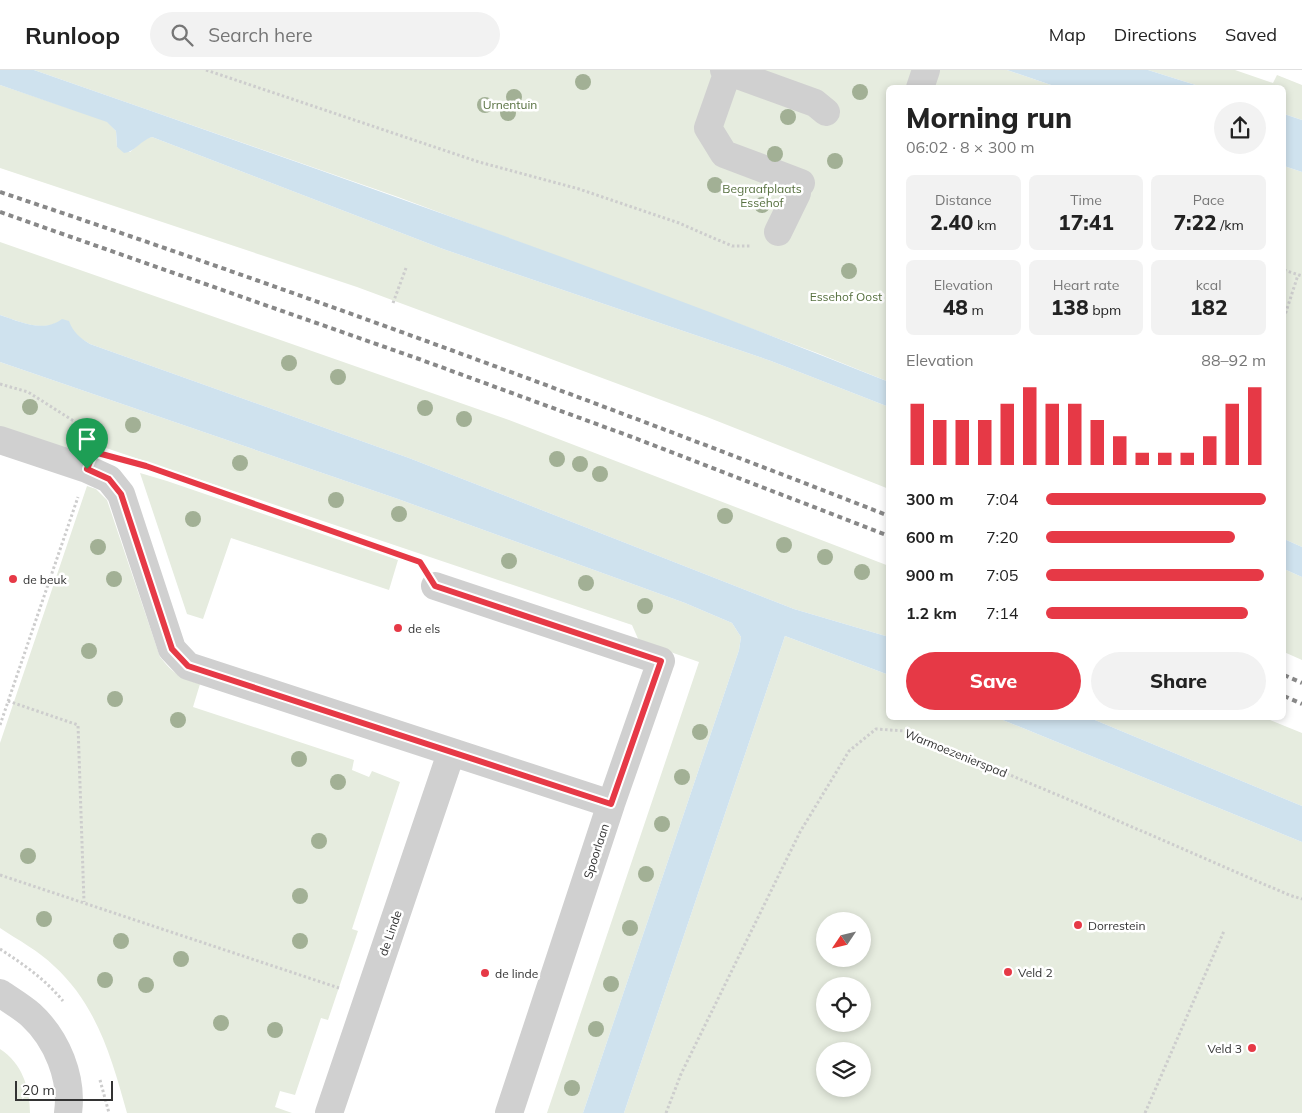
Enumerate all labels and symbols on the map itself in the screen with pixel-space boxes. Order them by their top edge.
park label: Urnentuin [483,97,537,112]
park label: Begraafplaats Essehof [722,181,802,210]
park label: Essehof Oost [810,289,882,304]
pin [66,418,108,469]
place label: de beuk [23,572,68,587]
marker: de beuk [7,573,19,585]
place label: de els [408,621,440,636]
marker: de els [392,622,404,634]
street label: Warmoezenierspad [903,726,1009,780]
street label: Spoorlaan [580,822,612,880]
street label: de Linde [375,908,405,958]
north arrow [816,912,871,968]
place label: Dorrestein [1088,918,1145,933]
marker: Dorrestein [1072,919,1084,931]
place label: Veld 2 [1018,965,1053,980]
place label: de linde [495,966,538,981]
marker: Veld 2 [1002,966,1014,978]
marker: de linde [479,967,491,979]
place label: Veld 3 [1207,1041,1242,1056]
marker: Veld 3 [1246,1042,1258,1054]
scale bar [15,1078,112,1101]

